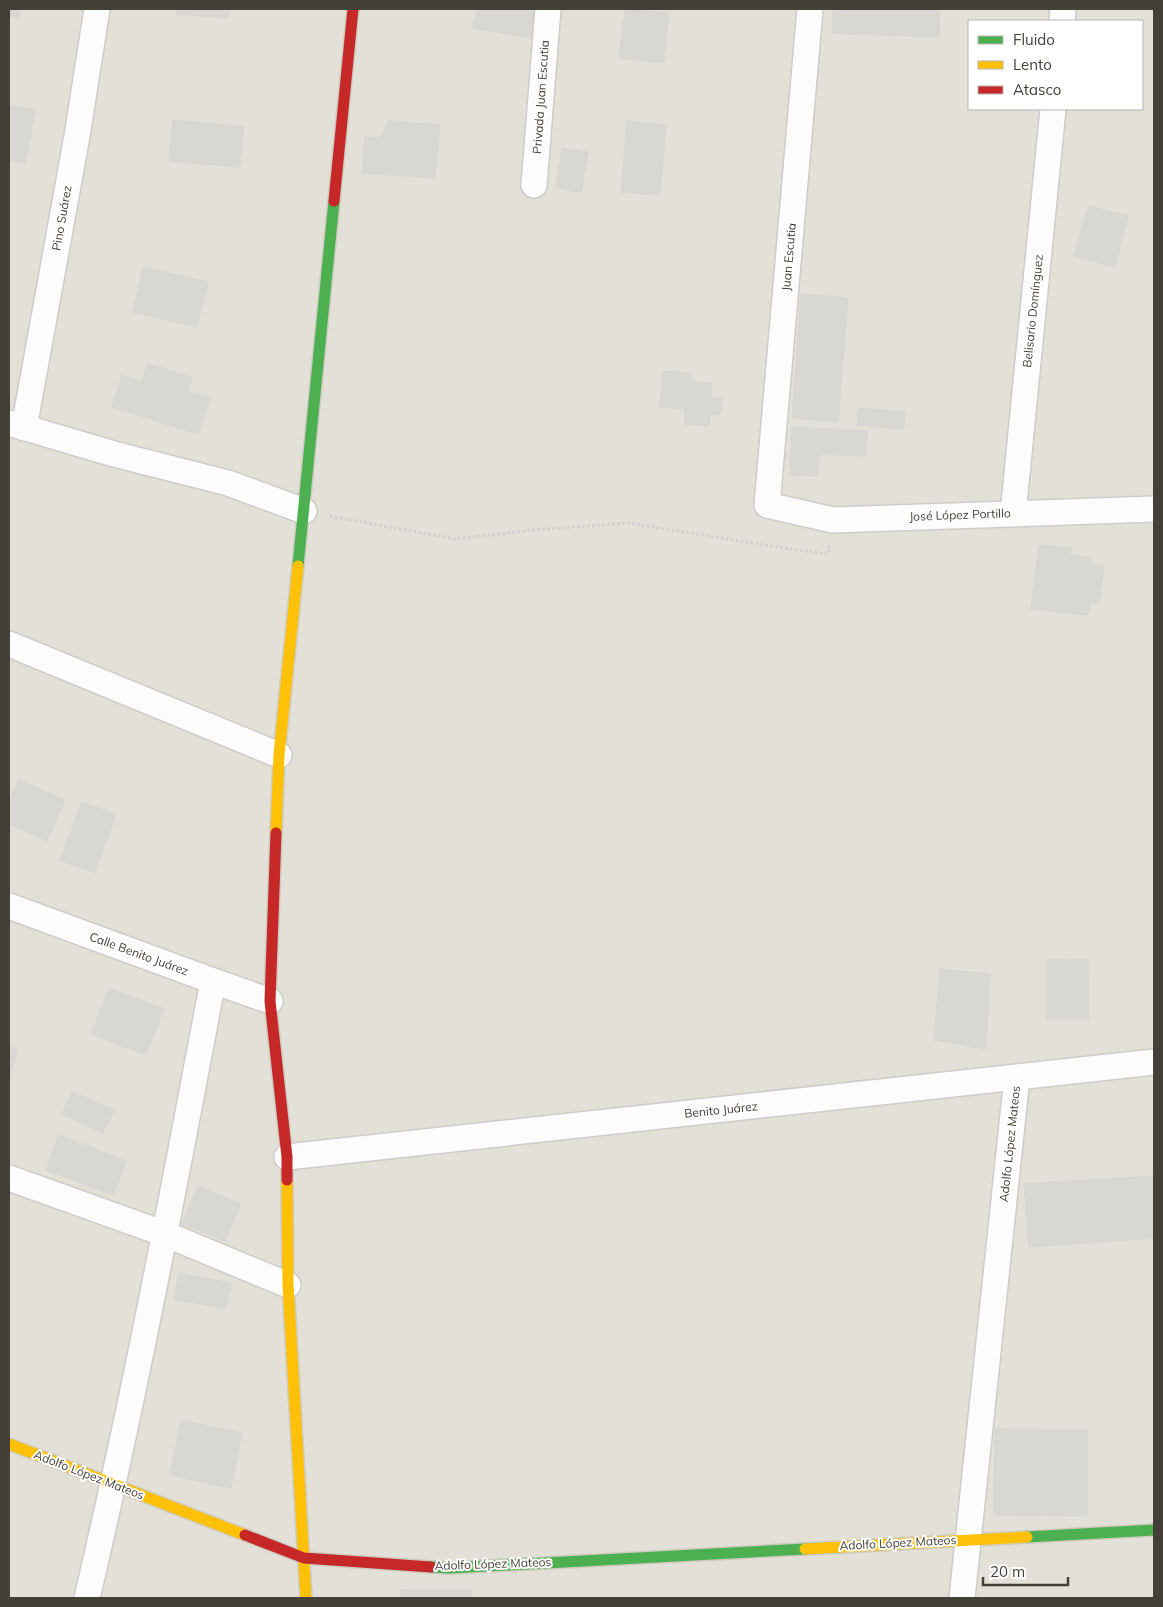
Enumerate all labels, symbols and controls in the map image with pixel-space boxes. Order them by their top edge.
legend [968,20,1143,110]
text: Fluido [1013,30,1055,49]
street label: Privada Juan Escutia [529,39,552,154]
text: Lento [1013,55,1052,74]
text: Atasco [1013,80,1061,99]
street label: Pino Suárez [48,184,75,252]
street label: Juan Escutia [778,222,799,292]
street label: Belisario Domínguez [1019,254,1046,368]
street label: José López Portillo [909,505,1011,524]
street label: Calle Benito Juárez [88,929,191,978]
street label: Adolfo López Mateos [996,1085,1023,1203]
street label: Benito Juárez [683,1098,758,1121]
street label: Adolfo López Mateos [32,1447,146,1502]
street label: Adolfo López Mateos [839,1532,957,1553]
street label: Adolfo López Mateos [434,1554,552,1573]
scale bar [983,1554,1068,1586]
text: 20 m [990,1562,1025,1581]

